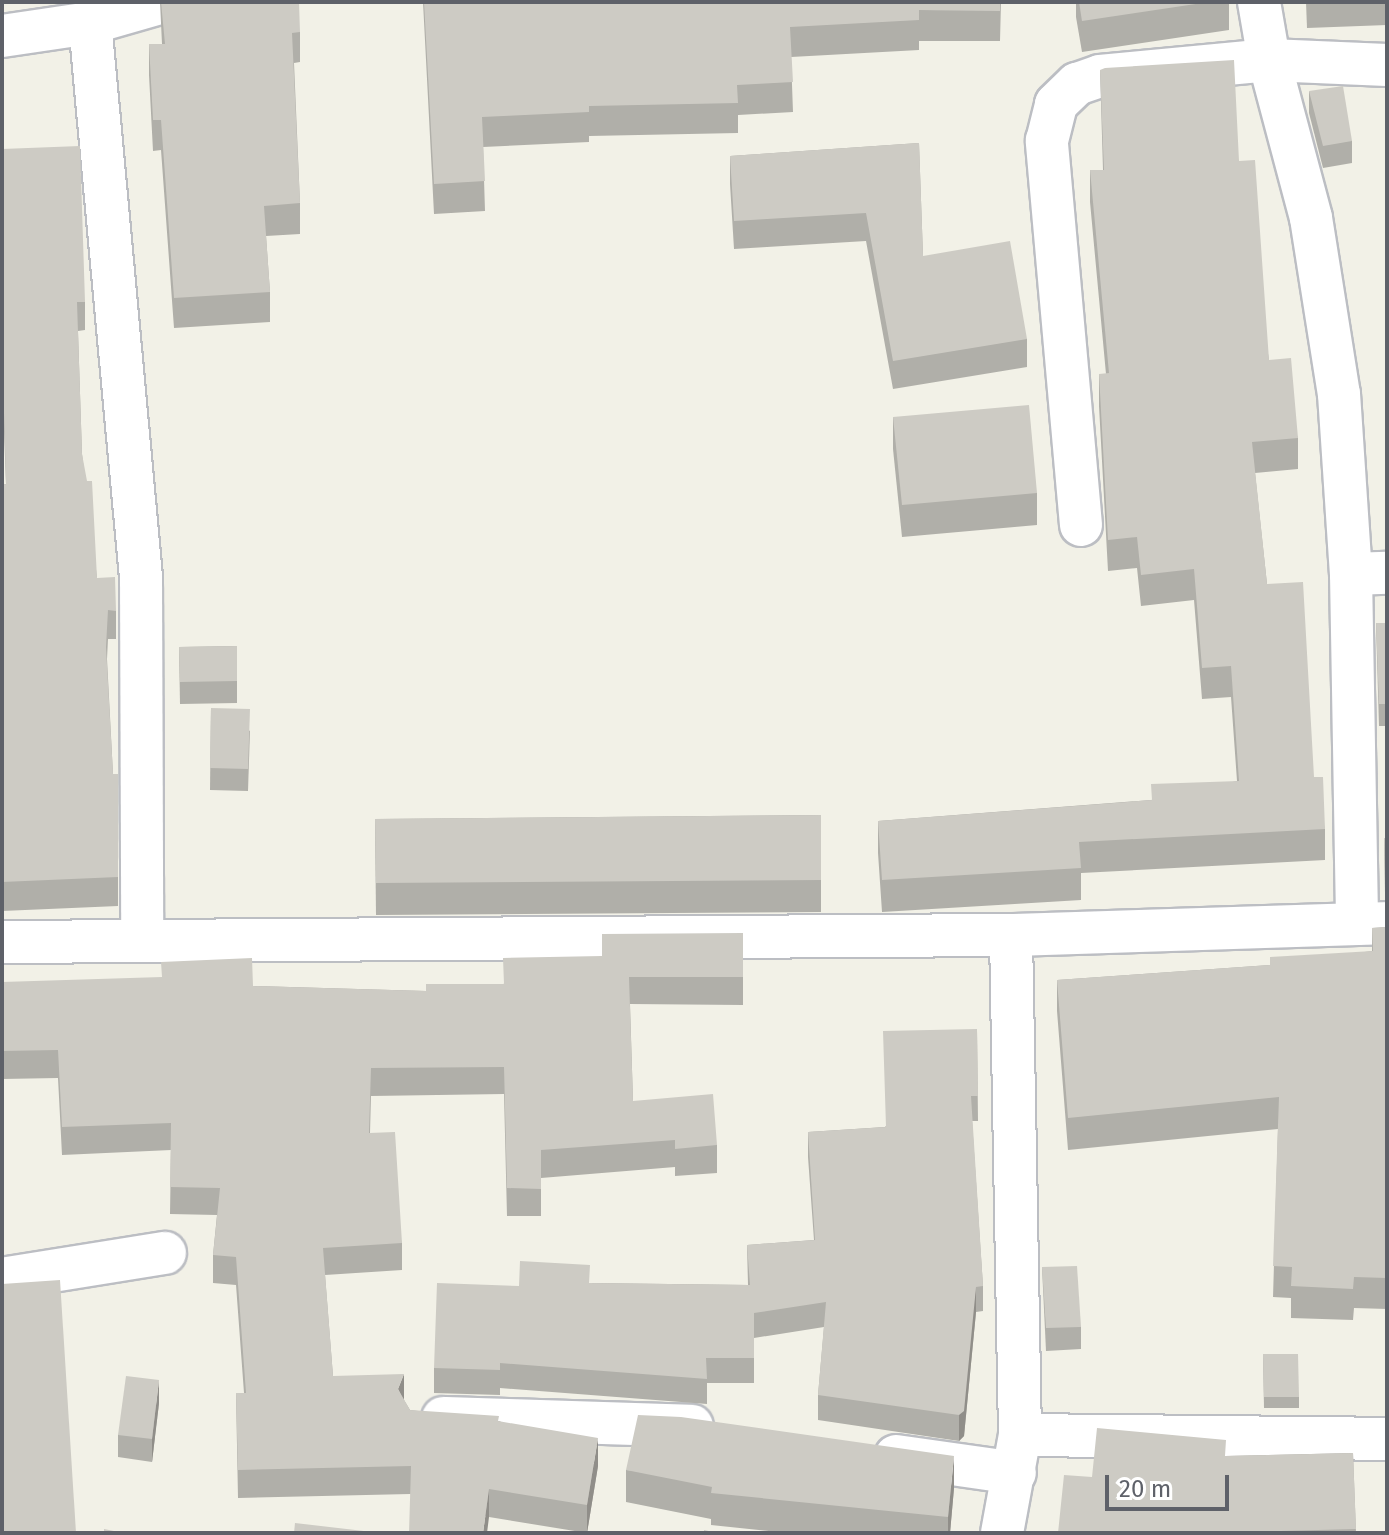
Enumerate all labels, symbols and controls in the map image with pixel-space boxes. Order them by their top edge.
scale bar [1109,1459,1233,1509]
text: 20 m [1119,1475,1171,1503]

